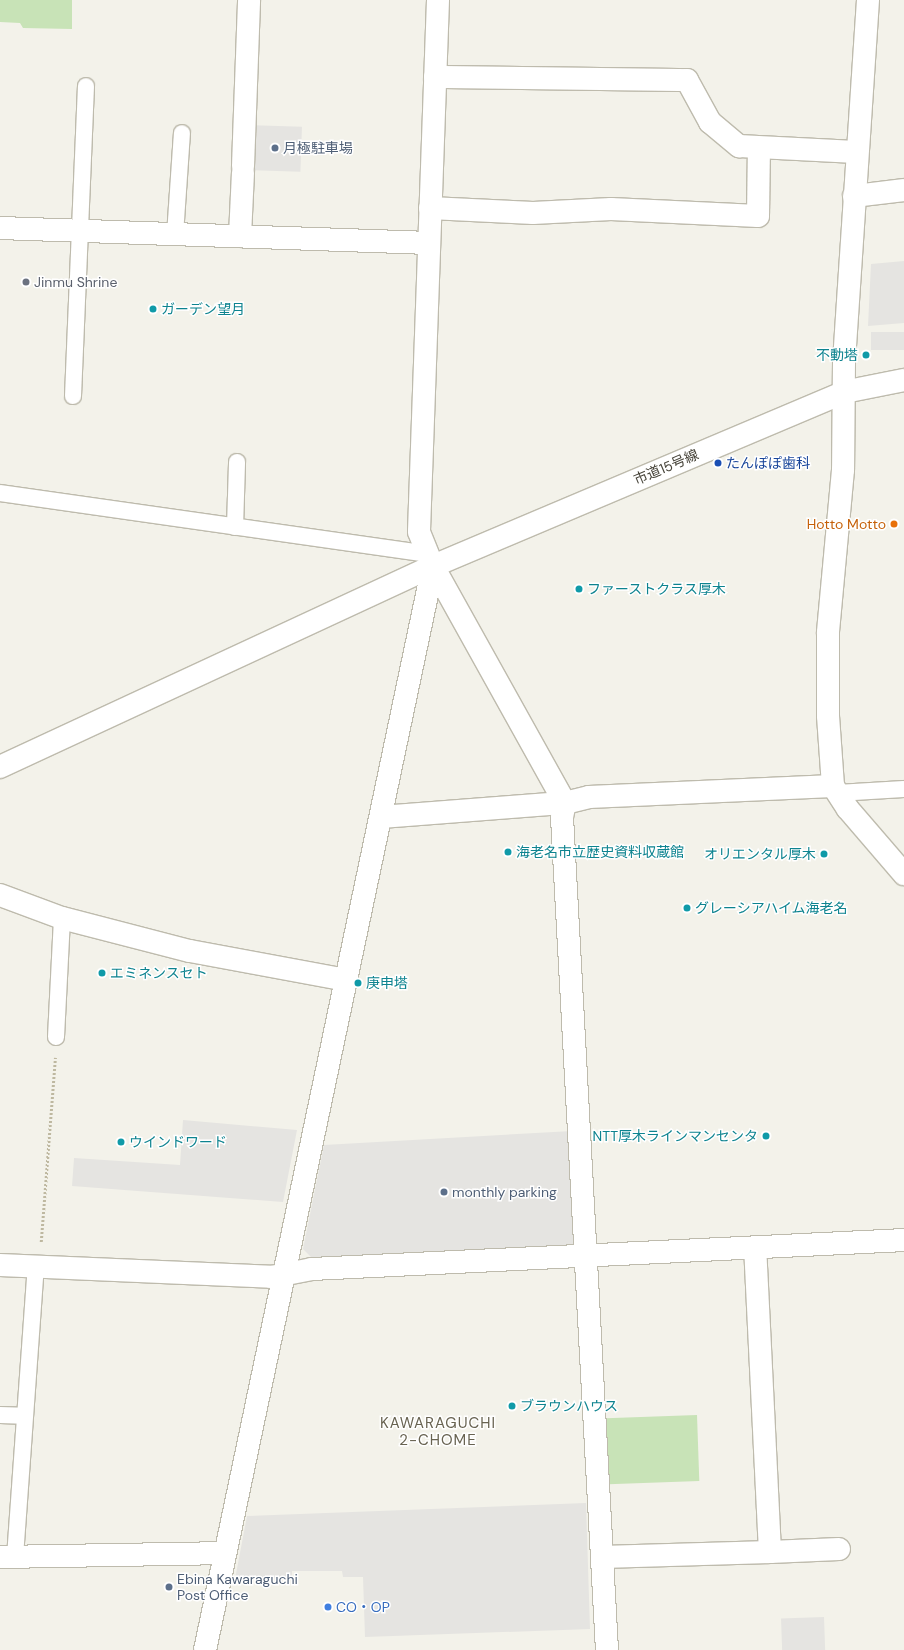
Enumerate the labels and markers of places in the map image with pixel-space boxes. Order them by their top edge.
place label: 月極駐車場 [283,140,353,156]
marker: 月極駐車場 [270,143,280,153]
place label: Jinmu Shrine [34,274,117,290]
marker: Jinmu Shrine [21,277,31,287]
place label: ガーデン望月 [161,301,245,317]
marker: ガーデン望月 [148,304,158,314]
place label: 不動塔 [816,347,858,363]
marker: 不動塔 [861,350,871,360]
place label: たんぽぽ歯科 [726,455,810,471]
marker: たんぽぽ歯科 [713,458,723,468]
place label: Hotto Motto [807,516,886,532]
marker: Hotto Motto [889,519,899,529]
place label: ファーストクラス厚木 [587,581,727,597]
marker: ファーストクラス厚木 [574,584,584,594]
place label: 海老名市立歴史資料収蔵館 [516,844,684,860]
place label: オリエンタル厚木 [704,846,816,862]
marker: 海老名市立歴史資料収蔵館 [503,847,513,857]
marker: オリエンタル厚木 [819,849,829,859]
place label: グレーシアハイム海老名 [695,900,849,916]
marker: グレーシアハイム海老名 [682,903,692,913]
place label: エミネンスセト [110,965,208,981]
marker: エミネンスセト [97,968,107,978]
place label: 庚申塔 [366,975,408,991]
marker: 庚申塔 [353,978,363,988]
place label: NTT厚木ラインマンセンタ [593,1128,758,1144]
marker: NTT厚木ラインマンセンタ [761,1131,771,1141]
place label: ウインドワード [129,1134,227,1150]
marker: ウインドワード [116,1137,126,1147]
place label: monthly parking [452,1184,557,1200]
marker: monthly parking [439,1187,449,1197]
place label: ブラウンハウス [520,1398,618,1414]
marker: ブラウンハウス [507,1401,517,1411]
place label: Ebina Kawaraguchi Post Office [177,1571,298,1604]
marker: Ebina Kawaraguchi Post Office [164,1582,174,1592]
place label: CO・OP [336,1599,390,1615]
marker: CO・OP [323,1602,333,1612]

